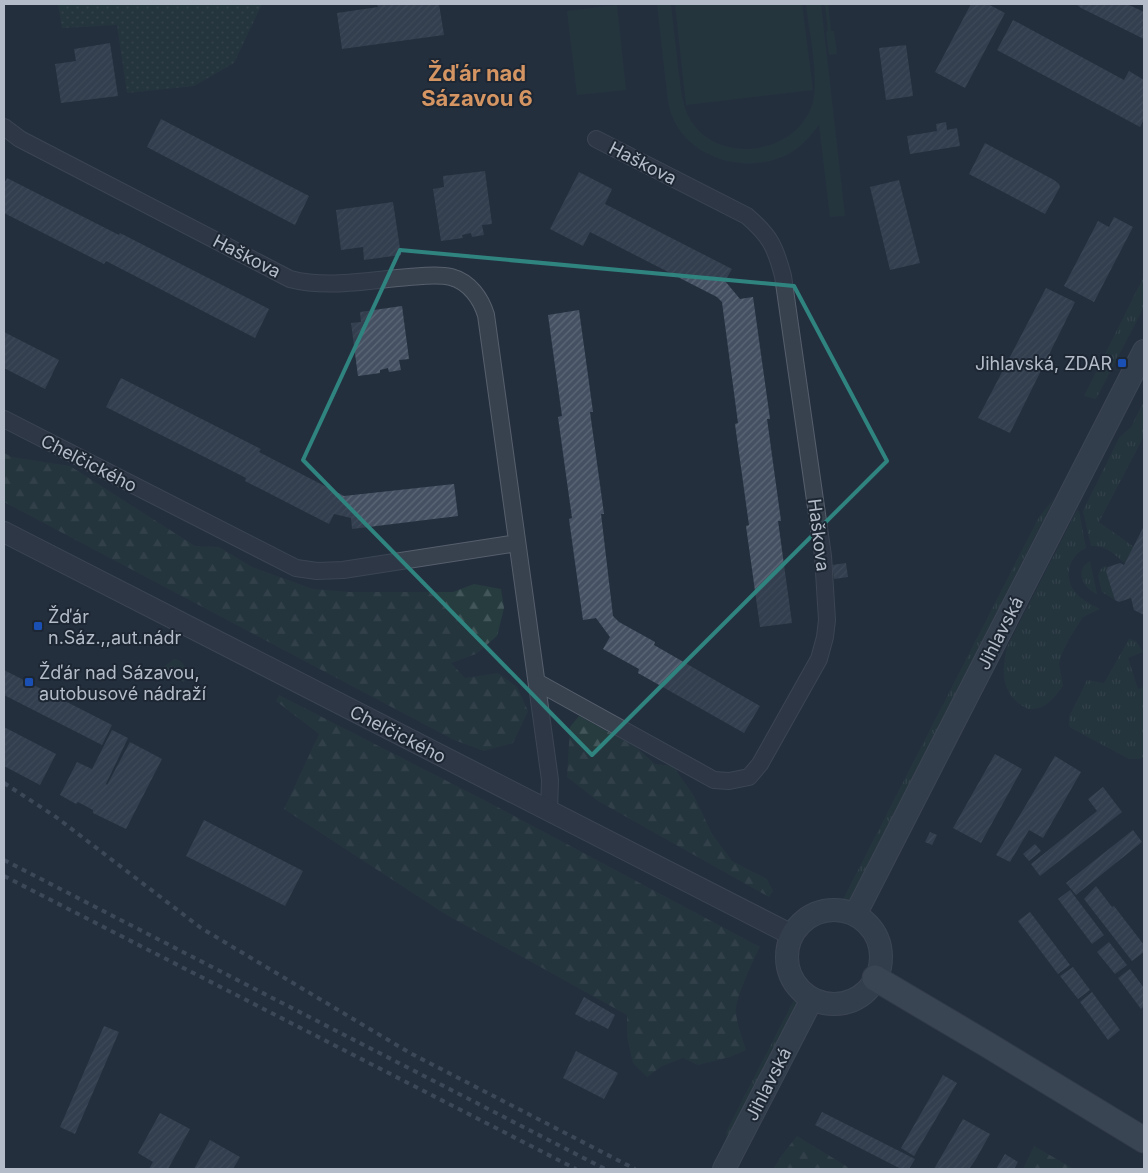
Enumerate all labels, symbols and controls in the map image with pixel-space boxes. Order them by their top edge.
district label: Žďár nad Sázavou 6 [421,60,533,111]
street label: Haškova [606,137,680,189]
street label: Haškova [210,230,284,282]
place label: Jihlavská, ZDAR [975,353,1112,374]
marker: Jihlavská, ZDAR [1116,357,1128,369]
street label: Chelčického [37,430,141,496]
street label: Haškova [804,497,834,573]
street label: Jihlavská [973,593,1027,673]
place label: Žďár n.Sáz.,,aut.nádr [48,605,182,648]
marker: Žďár n.Sáz.,,aut.nádr [32,620,44,632]
place label: Žďár nad Sázavou, autobusové nádraží [39,661,207,704]
marker: Žďár nad Sázavou, autobusové nádraží [23,676,35,688]
street label: Chelčického [346,701,450,767]
street label: Jihlavská [741,1044,795,1124]

